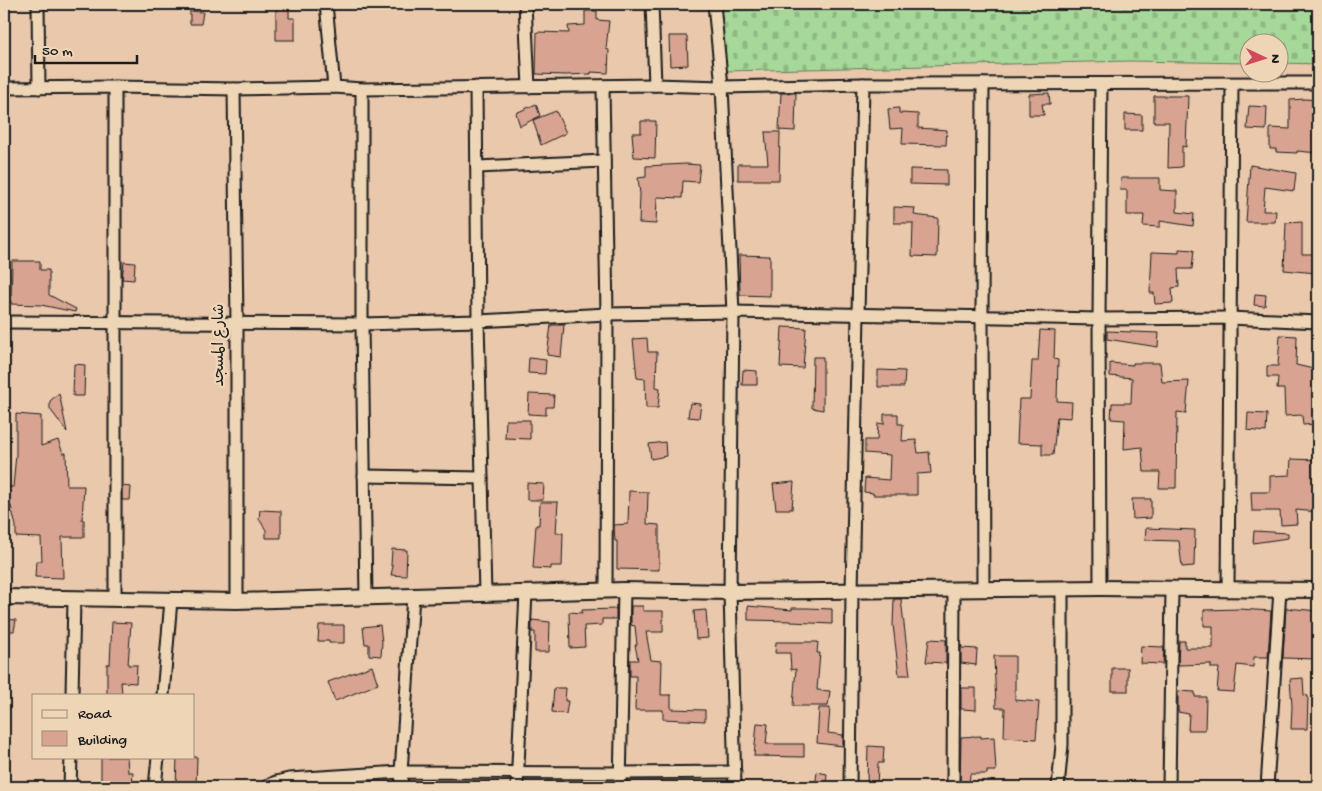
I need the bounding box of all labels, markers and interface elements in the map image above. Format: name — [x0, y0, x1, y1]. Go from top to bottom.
scale bar — [35, 32, 138, 64]
north arrow — [1240, 32, 1290, 82]
text: 50 m — [42, 43, 73, 61]
text: N — [1266, 54, 1283, 64]
street label: شارع المسجد — [211, 304, 230, 386]
legend — [32, 694, 195, 758]
text: Road — [78, 706, 112, 724]
text: Building — [77, 732, 127, 750]

